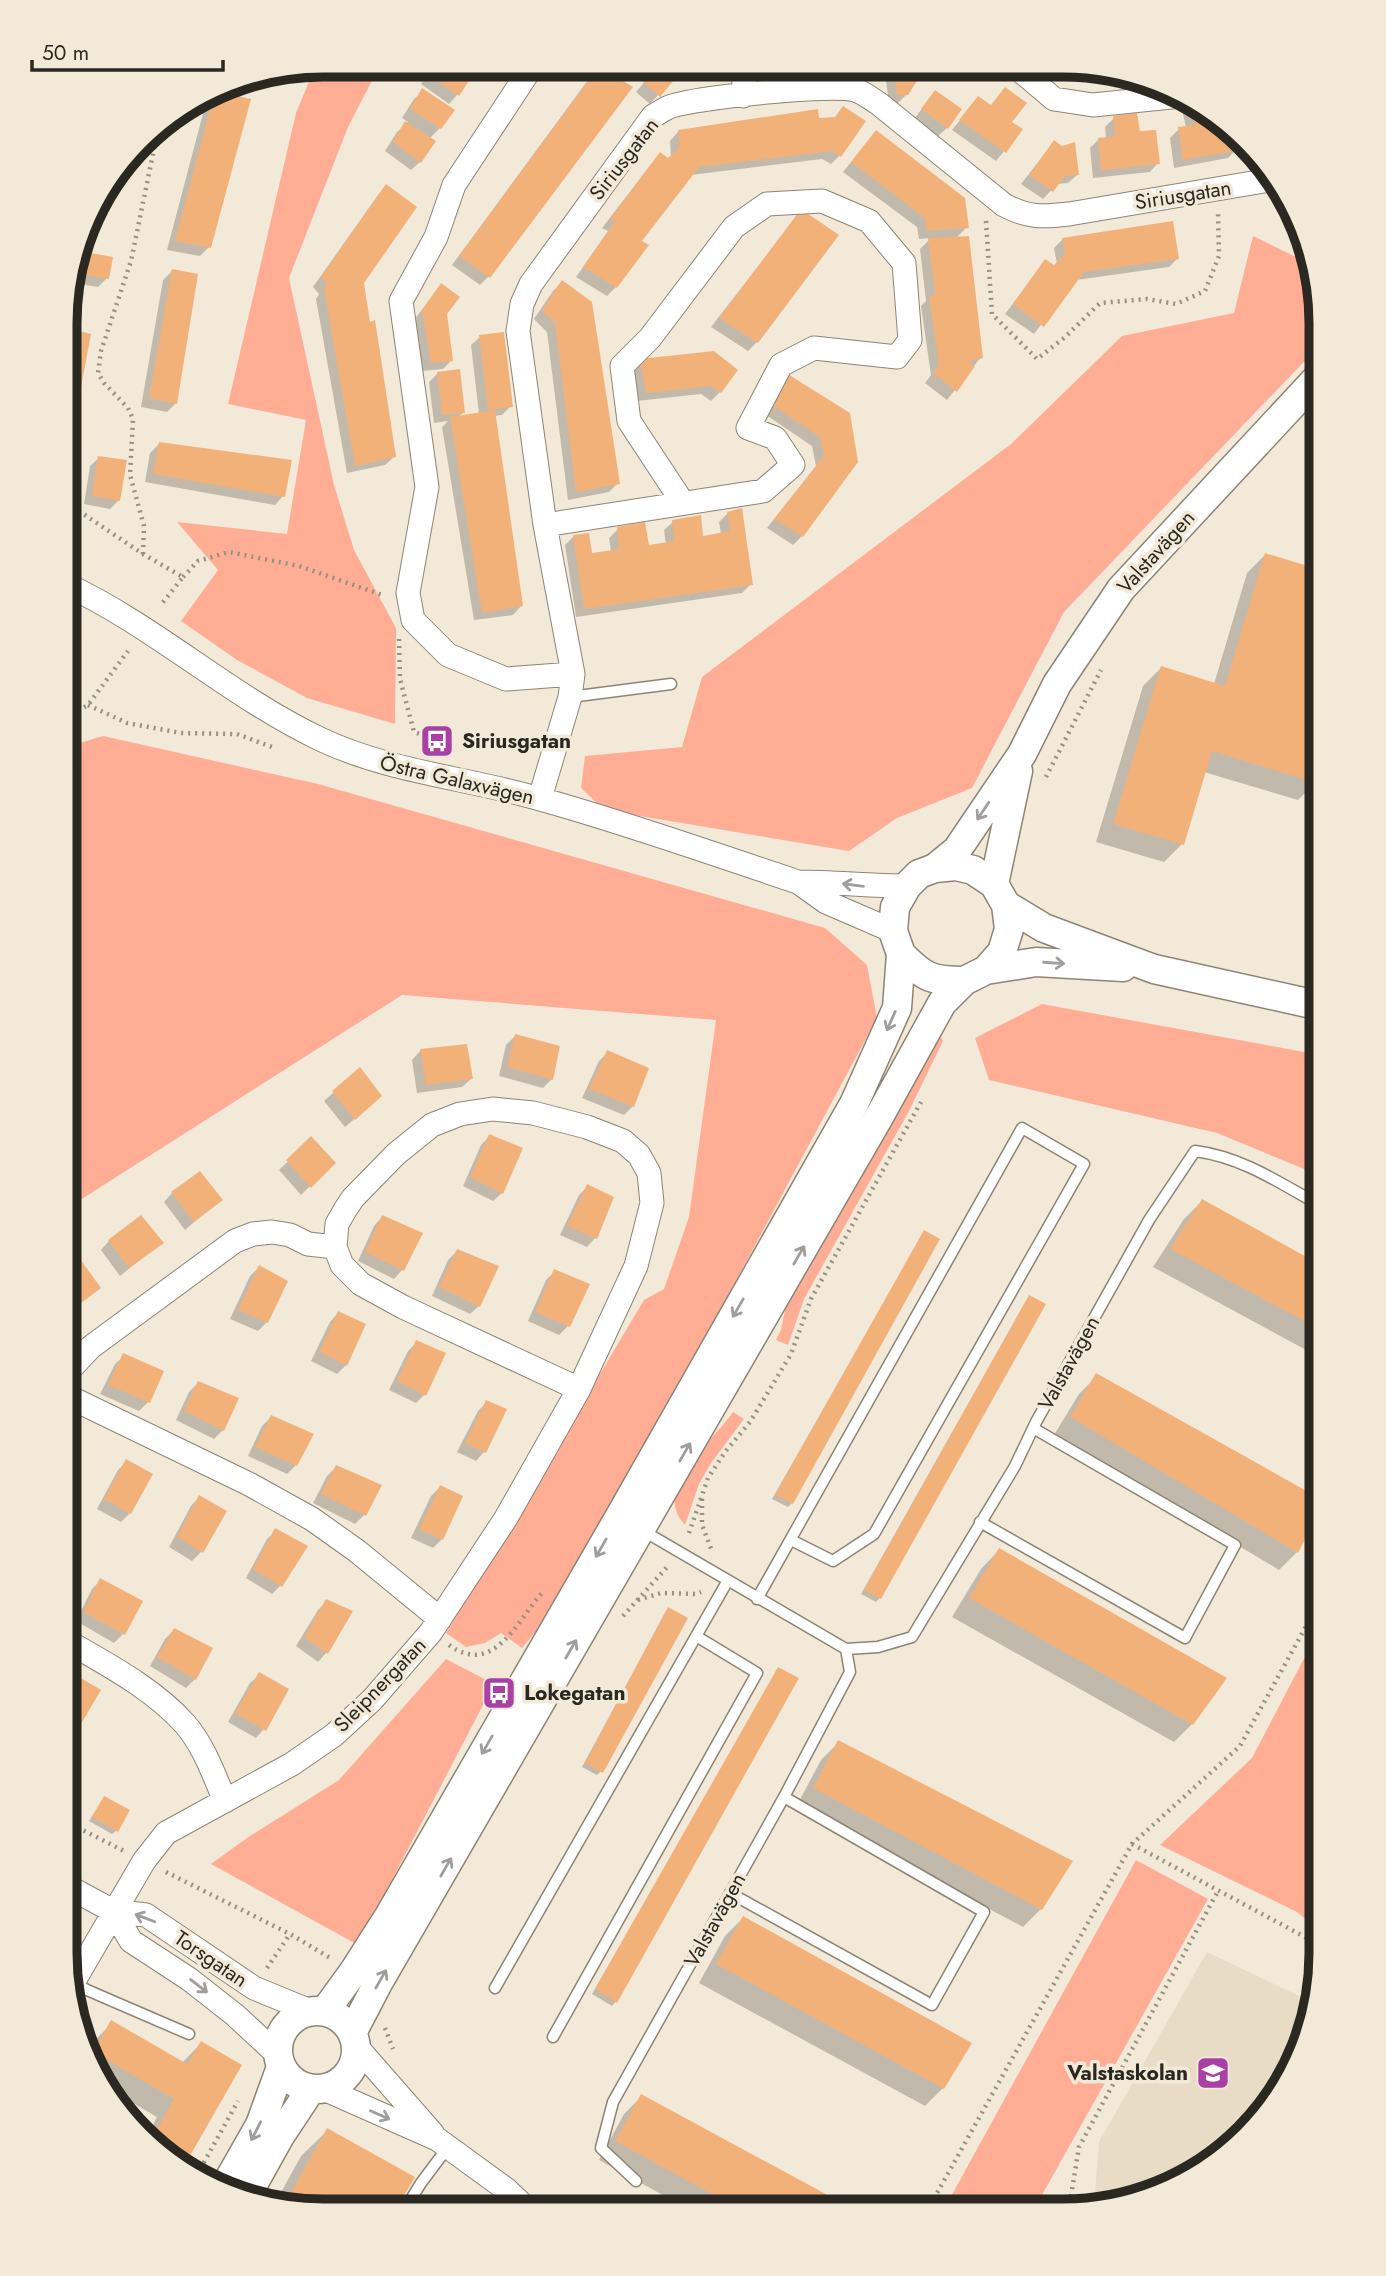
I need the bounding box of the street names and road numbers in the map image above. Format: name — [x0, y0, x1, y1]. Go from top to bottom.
street label: Siriusgatan — [582, 111, 666, 207]
street label: Siriusgatan — [1133, 173, 1233, 217]
street label: Valstavägen — [1110, 504, 1202, 600]
street label: Östra Galaxvägen — [377, 748, 537, 812]
street label: Valstavägen — [1031, 1310, 1107, 1416]
street label: Sleipnergatan — [327, 1631, 433, 1739]
street label: Valstavägen — [677, 1867, 753, 1973]
street label: Torsgatan — [168, 1923, 254, 1995]

